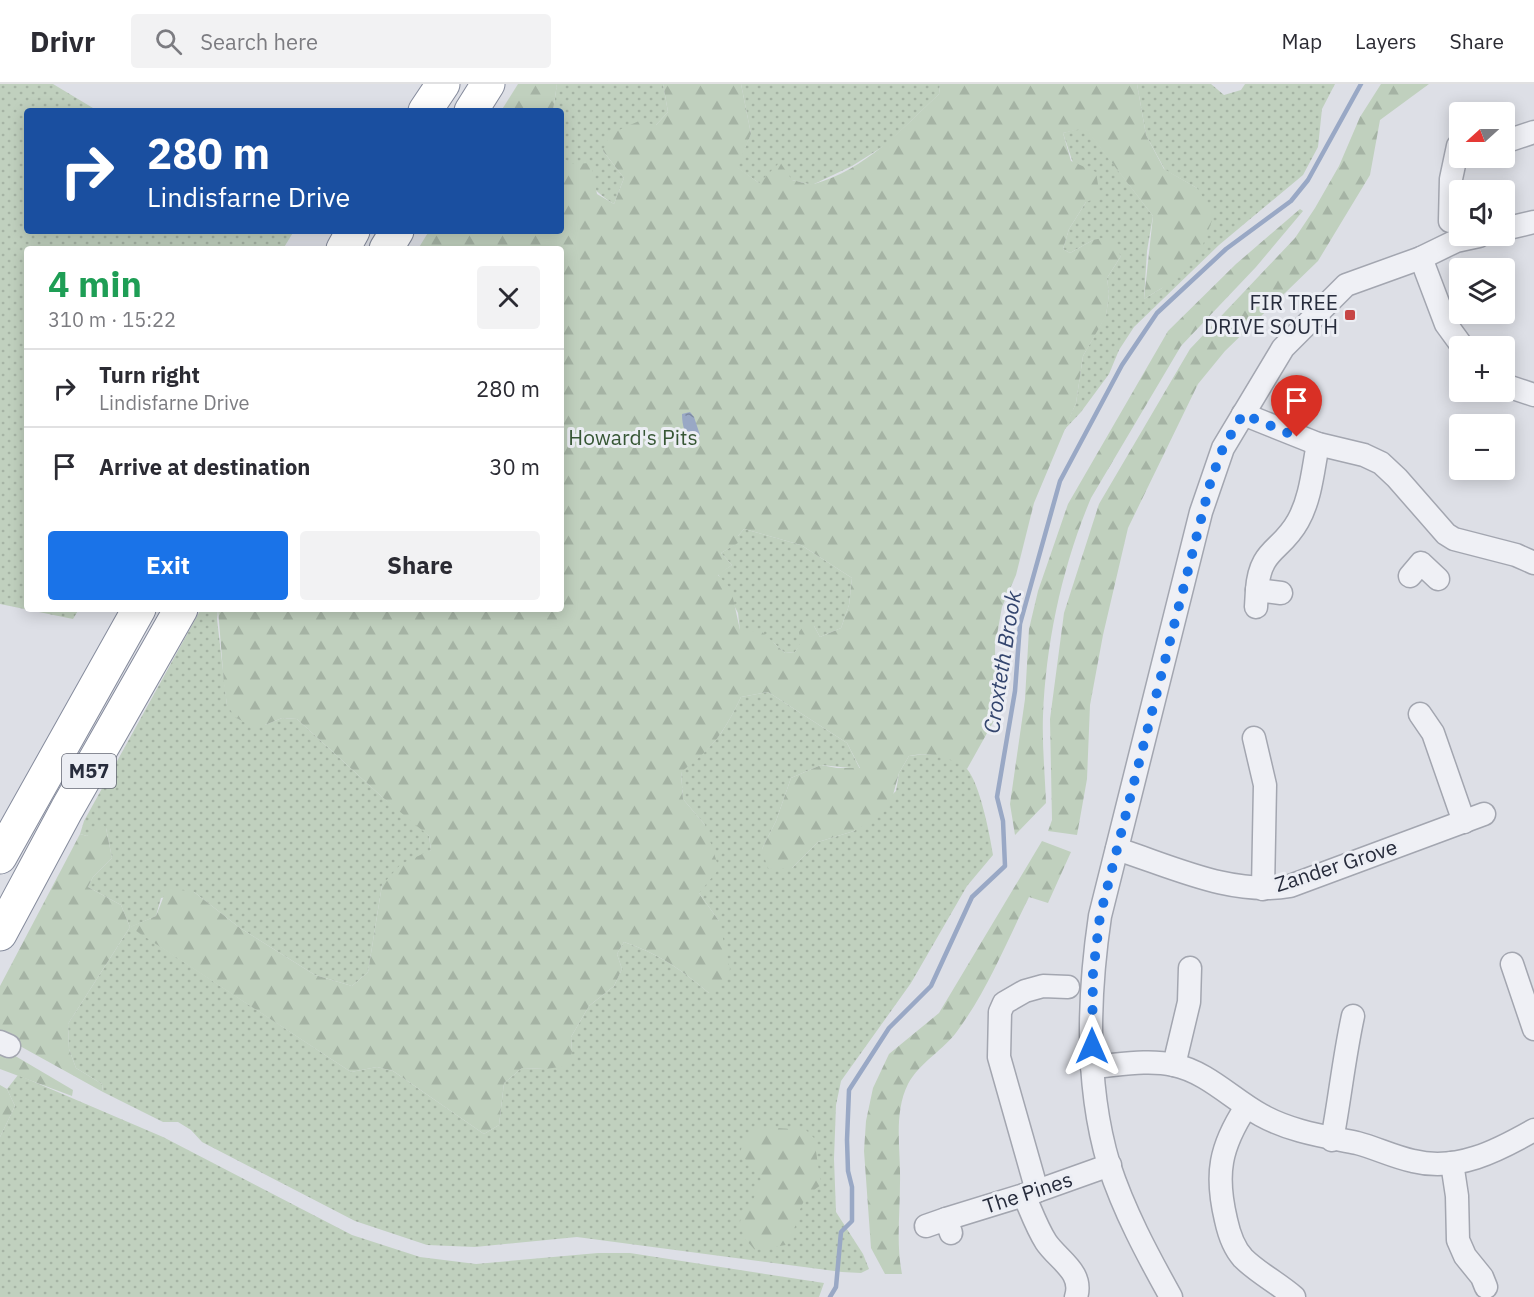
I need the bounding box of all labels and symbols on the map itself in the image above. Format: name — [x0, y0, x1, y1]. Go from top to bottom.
north arrow — [1449, 102, 1515, 168]
place label: FIR TREE DRIVE SOUTH — [1204, 288, 1338, 340]
marker: FIR TREE DRIVE SOUTH — [1343, 308, 1357, 322]
pin — [1271, 375, 1322, 437]
park label: Howard's Pits — [568, 423, 698, 451]
water label: Croxteth Brook — [976, 588, 1027, 735]
road number: M57 — [62, 754, 116, 788]
street label: Zander Grove — [1271, 832, 1400, 898]
position arrow — [1060, 1014, 1124, 1078]
street label: The Pines — [980, 1165, 1076, 1220]

